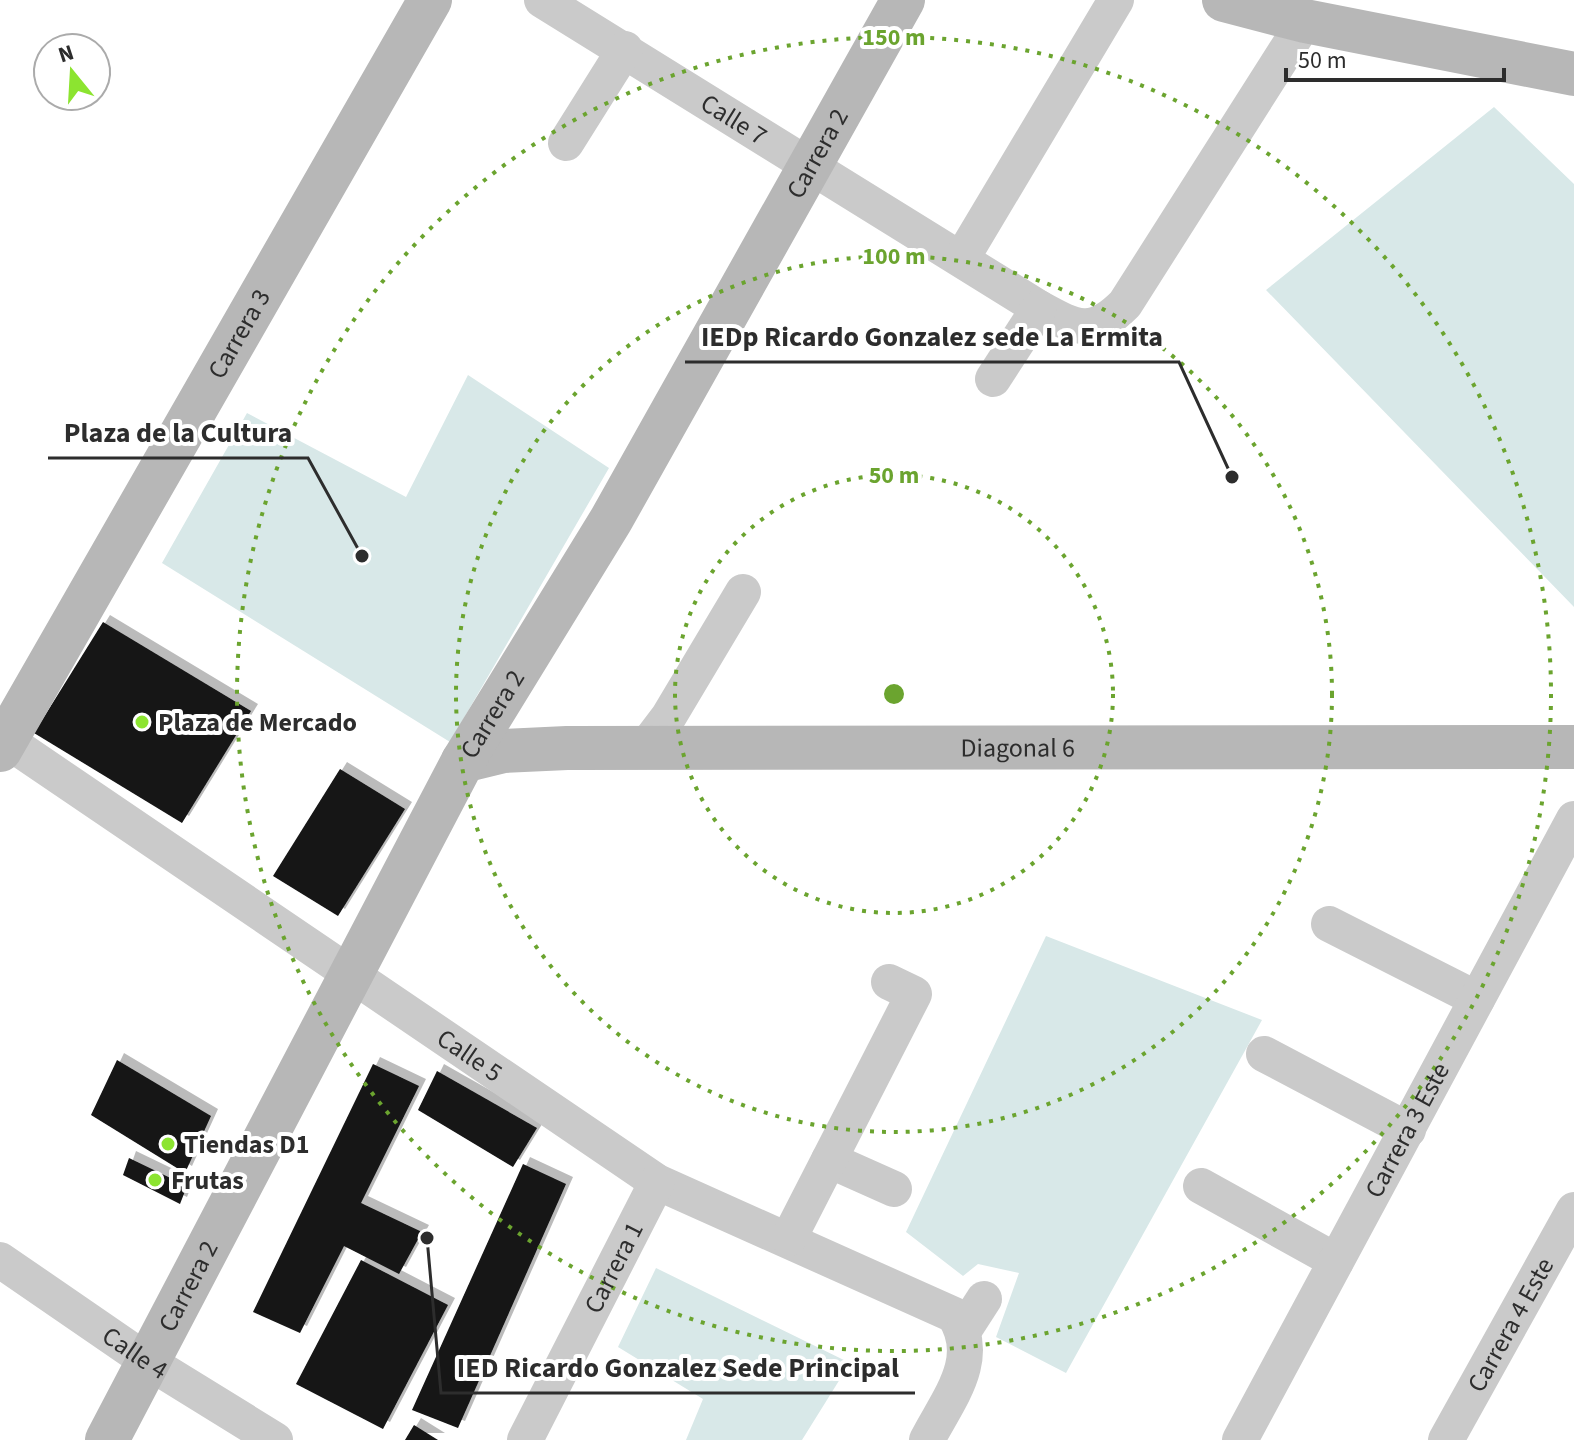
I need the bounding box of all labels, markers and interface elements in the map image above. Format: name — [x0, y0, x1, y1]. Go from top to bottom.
text: 150 m — [862, 20, 926, 55]
north arrow — [32, 32, 112, 112]
scale bar — [1286, 32, 1504, 82]
text: N — [54, 36, 78, 71]
text: 50 m — [1298, 43, 1347, 78]
street label: Calle 7 — [693, 85, 774, 154]
street label: Carrera 2 — [777, 102, 858, 206]
text: 100 m — [862, 239, 926, 274]
street label: Carrera 3 — [199, 282, 280, 386]
callout: IEDp Ricardo Gonzalez sede La Ermita — [685, 310, 1179, 362]
text: IEDp Ricardo Gonzalez sede La Ermita — [701, 317, 1163, 357]
callout: Plaza de la Cultura — [48, 406, 308, 458]
text: Plaza de la Cultura — [64, 413, 292, 453]
text: 50 m — [869, 458, 919, 493]
street label: Carrera 2 — [451, 663, 534, 766]
centre of rings — [880, 680, 908, 708]
place label: Plaza de Mercado — [158, 704, 357, 741]
marker: Plaza de Mercado — [133, 713, 151, 731]
street label: Diagonal 6 — [960, 729, 1075, 767]
street label: Calle 5 — [429, 1020, 510, 1091]
street label: Carrera 3 Este — [1356, 1056, 1459, 1205]
place label: Tiendas D1 — [184, 1126, 310, 1163]
marker: Tiendas D1 — [159, 1135, 177, 1153]
place label: Frutas — [171, 1162, 244, 1199]
marker: Frutas — [146, 1171, 164, 1189]
street label: Carrera 1 — [575, 1215, 653, 1320]
street label: Carrera 2 — [149, 1234, 227, 1338]
street label: Carrera 4 Este — [1458, 1251, 1563, 1399]
street label: Calle 4 — [95, 1318, 175, 1389]
callout: IED Ricardo Gonzalez Sede Principal — [441, 1341, 915, 1393]
text: IED Ricardo Gonzalez Sede Principal — [457, 1348, 899, 1388]

